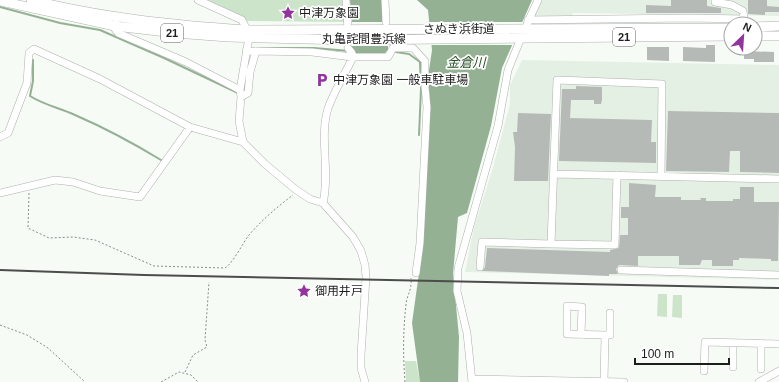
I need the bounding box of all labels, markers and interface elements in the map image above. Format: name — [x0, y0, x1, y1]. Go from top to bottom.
place icon: 中津万象園 — [280, 5, 296, 21]
place label: 中津万象園 — [299, 6, 359, 20]
north arrow — [723, 16, 763, 56]
text: N — [741, 20, 753, 34]
street label: さぬき浜街道 — [423, 22, 495, 36]
road number: 21 — [161, 24, 183, 42]
road number: 21 — [613, 28, 635, 46]
street label: 丸亀詫間豊浜線 — [322, 32, 406, 46]
water label: 金倉川 — [446, 55, 487, 70]
parking icon: 中津万象園 一般車駐車場 — [314, 72, 330, 88]
place label: 中津万象園 一般車駐車場 — [333, 73, 468, 87]
place icon: 御用井戸 — [296, 283, 312, 299]
place label: 御用井戸 — [315, 284, 363, 298]
scale bar — [635, 340, 729, 366]
text: 100 m — [641, 347, 674, 361]

